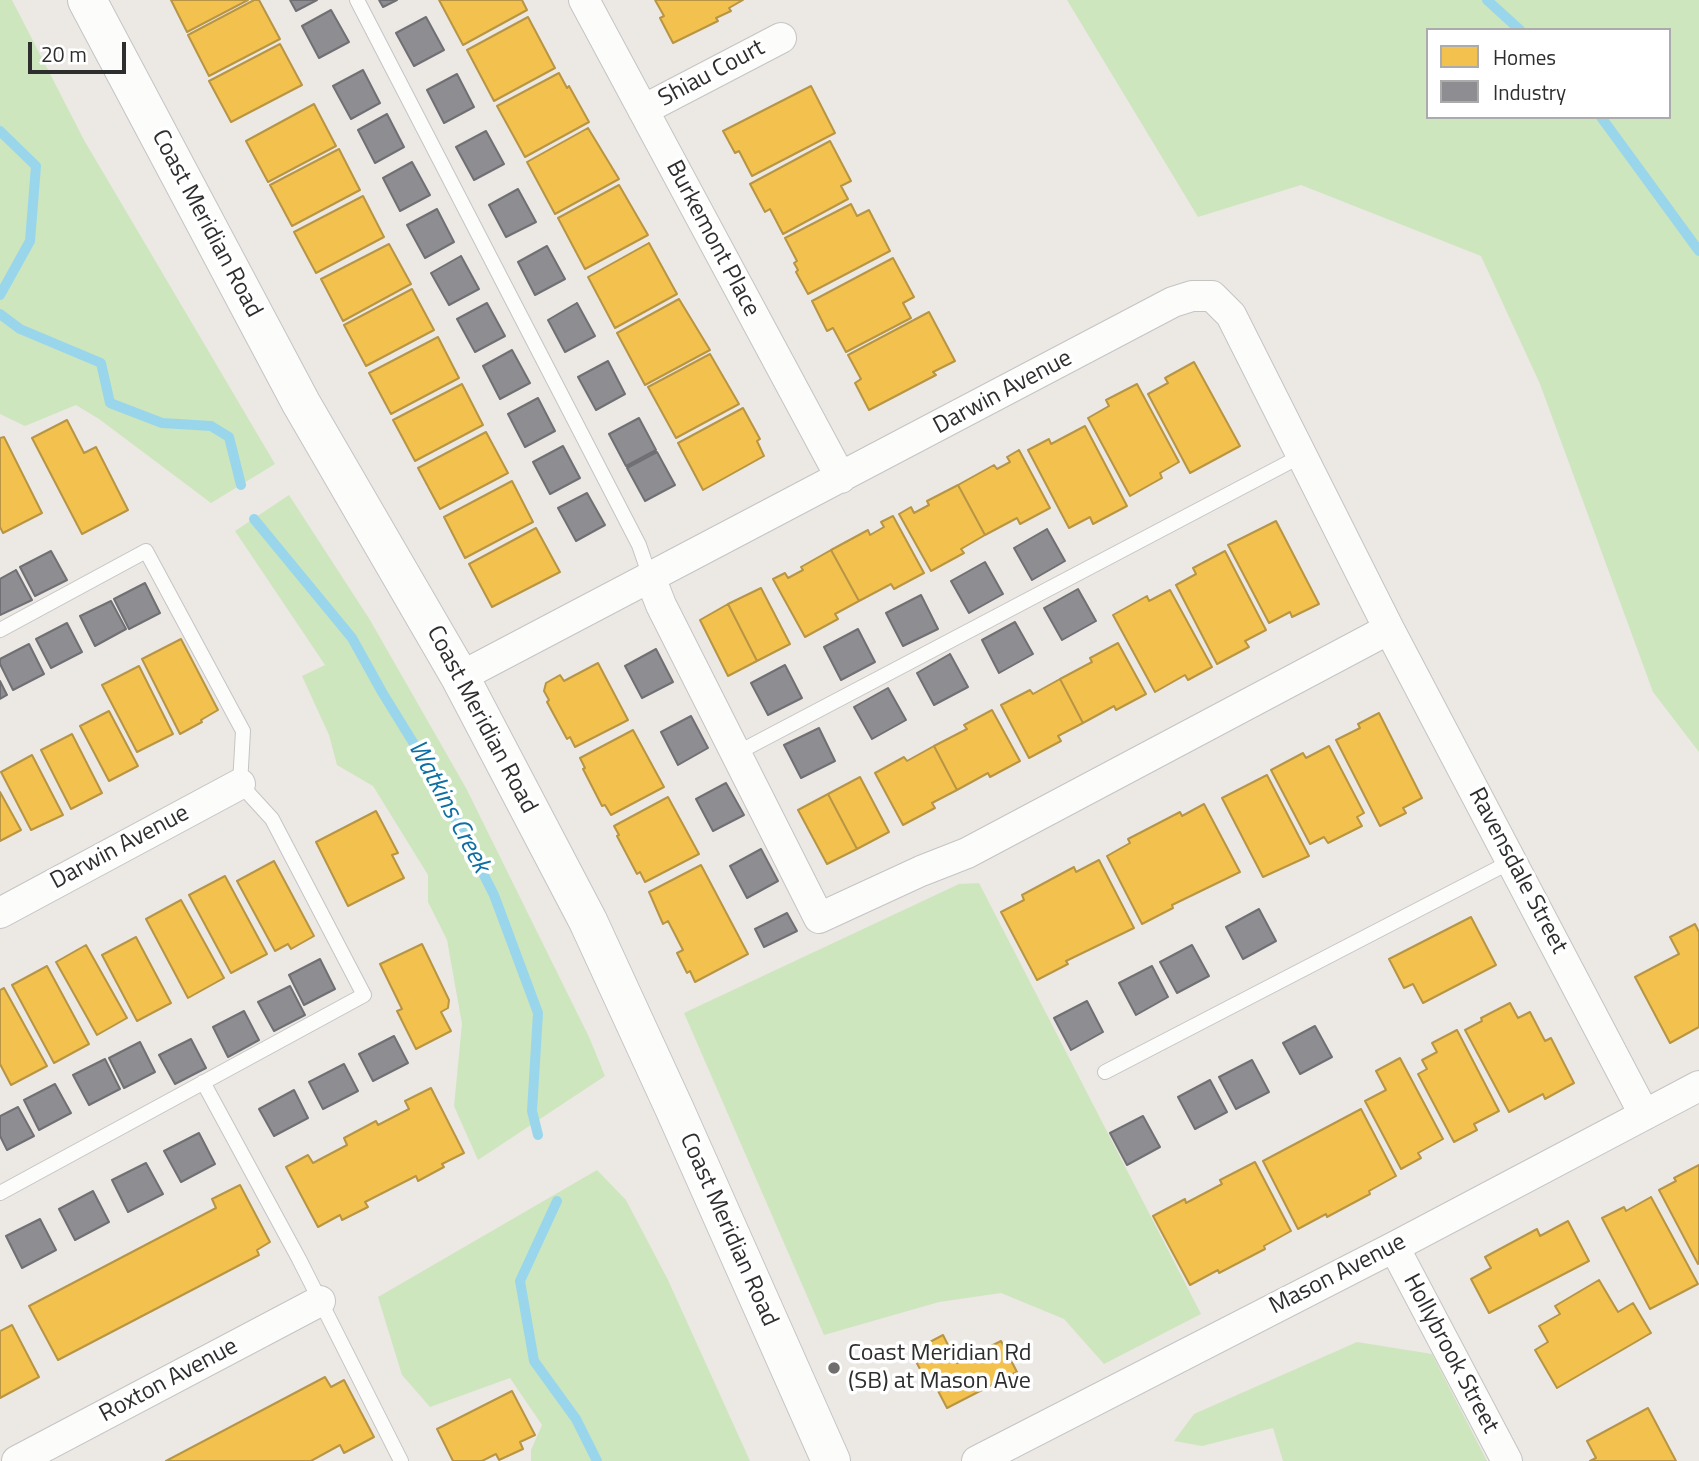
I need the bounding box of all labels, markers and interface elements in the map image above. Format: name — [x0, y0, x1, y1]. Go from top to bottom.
scale bar — [32, 28, 130, 72]
legend — [1426, 28, 1671, 119]
street label: Shiau Court — [654, 34, 770, 114]
text: 20 m — [41, 38, 87, 70]
text: Homes — [1493, 41, 1556, 73]
text: Industry — [1493, 76, 1566, 108]
street label: Coast Meridian Road — [144, 125, 268, 323]
street label: Burkemont Place — [659, 156, 765, 322]
street label: Darwin Avenue — [929, 344, 1077, 442]
street label: Coast Meridian Road — [419, 621, 543, 819]
water label: Watkins Creek — [400, 735, 496, 879]
street label: Ravensdale Street — [1461, 783, 1573, 959]
street label: Darwin Avenue — [46, 799, 194, 897]
street label: Coast Meridian Road — [673, 1129, 783, 1331]
street label: Mason Avenue — [1265, 1228, 1411, 1322]
street label: Hollybrook Street — [1396, 1269, 1504, 1439]
street label: Roxton Avenue — [95, 1333, 243, 1429]
place label: Coast Meridian Rd (SB) at Mason Ave — [848, 1340, 1032, 1396]
marker: Coast Meridian Rd (SB) at Mason Ave — [826, 1360, 842, 1376]

